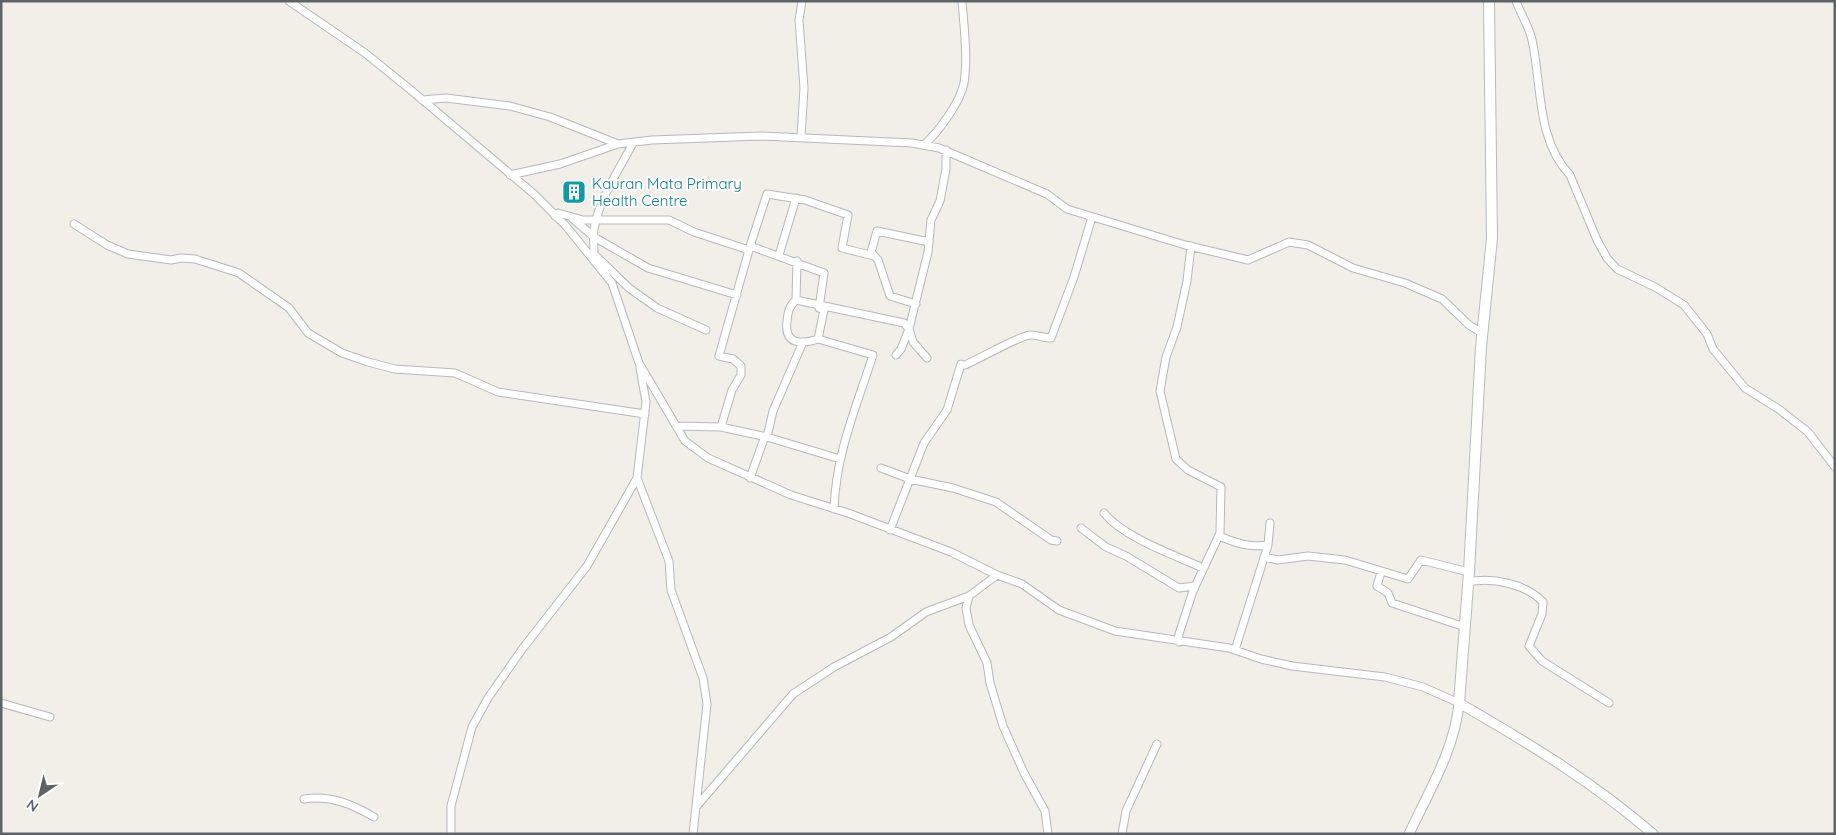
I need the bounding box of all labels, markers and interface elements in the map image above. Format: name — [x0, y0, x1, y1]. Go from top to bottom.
place label: Kauran Mata Primary Health Centre — [592, 174, 742, 210]
building icon: Kauran Mata Primary Health Centre — [561, 179, 587, 205]
north arrow — [15, 770, 65, 820]
text: N — [23, 795, 42, 816]

